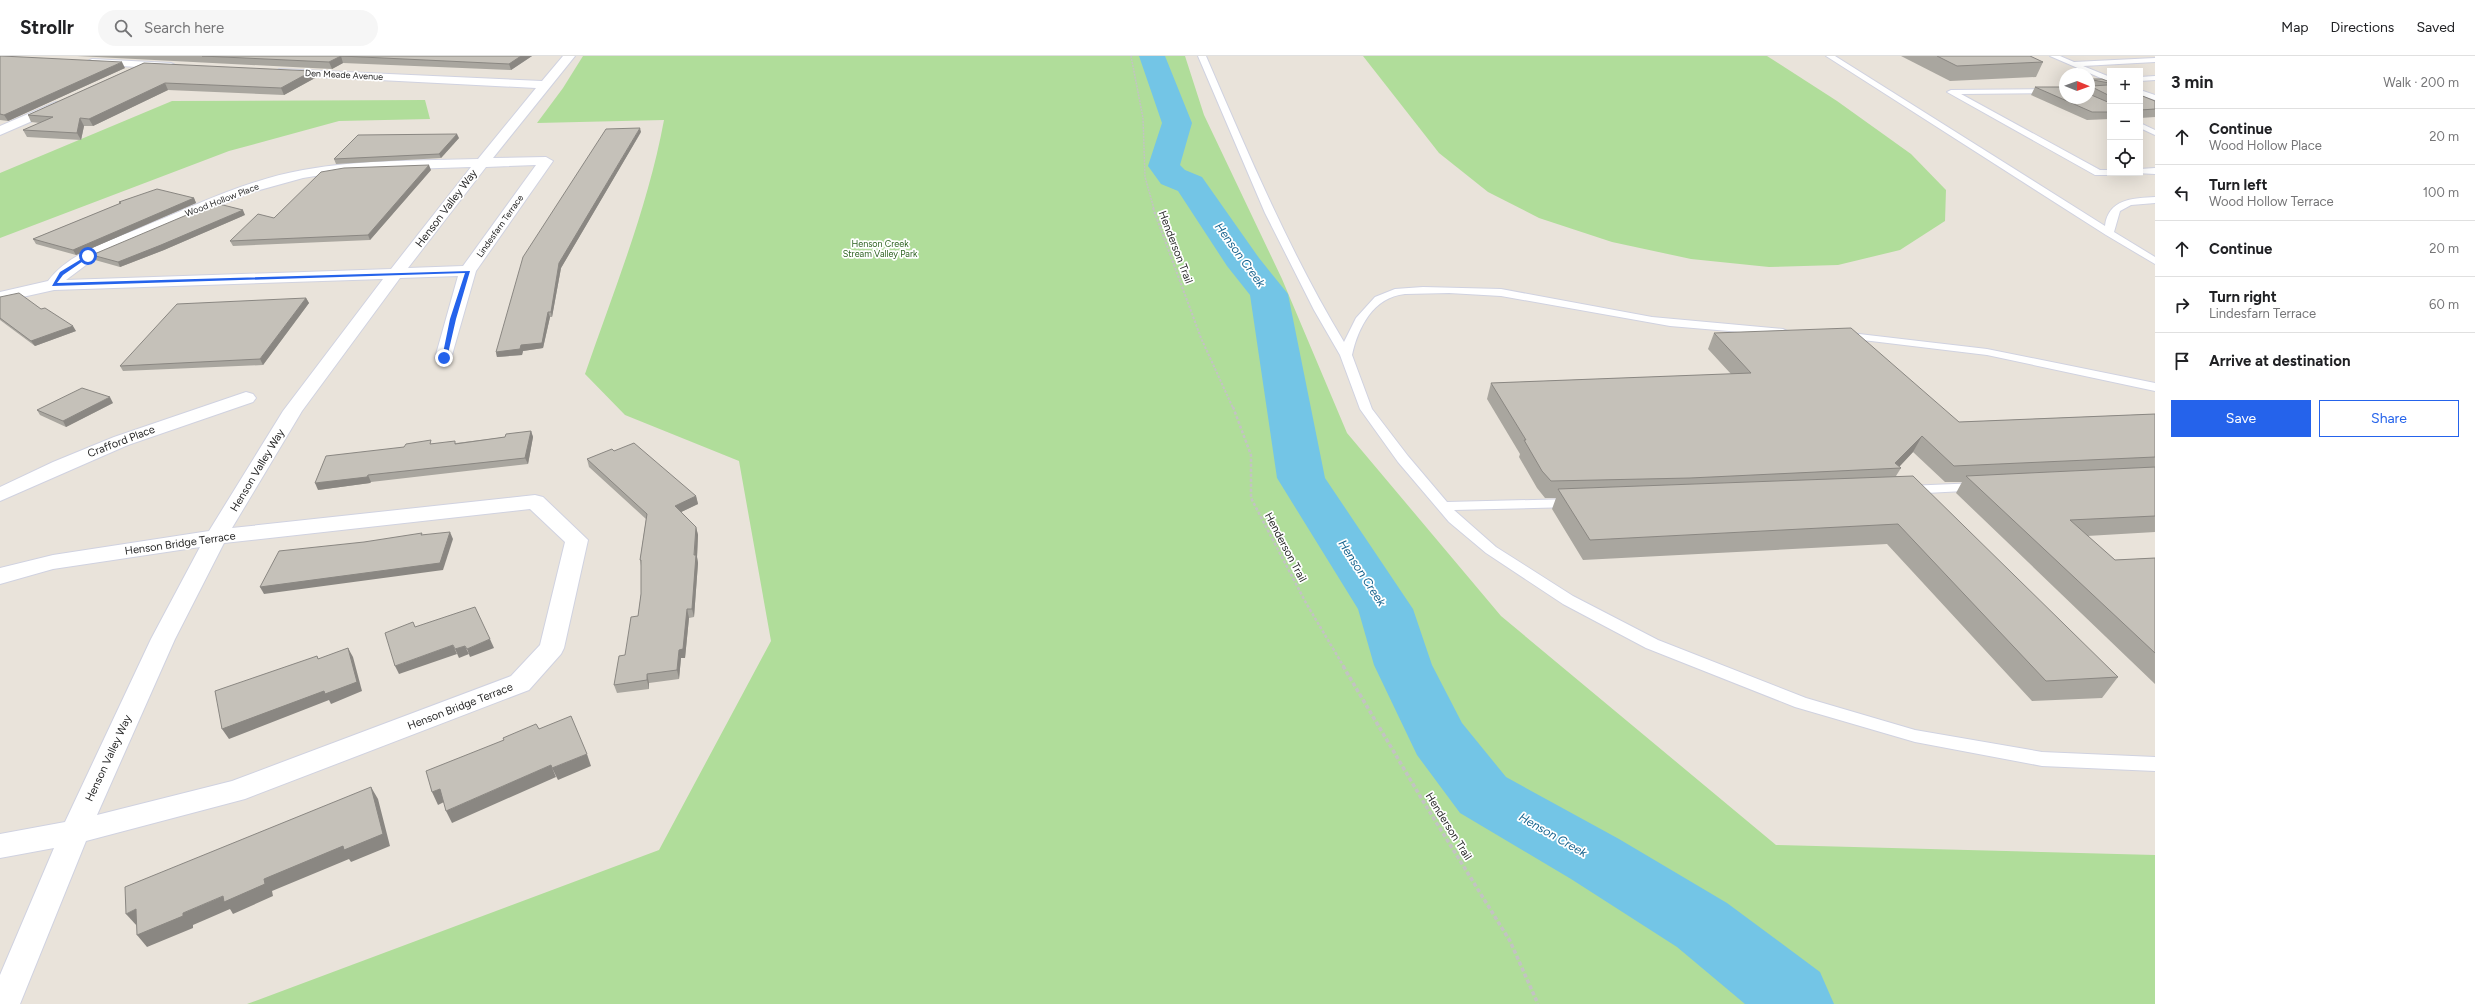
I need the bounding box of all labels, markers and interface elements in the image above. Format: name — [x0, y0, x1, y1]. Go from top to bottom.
search box — [98, 10, 378, 46]
text: Strollr — [20, 16, 74, 39]
icon: search — [112, 17, 134, 39]
text: Search here — [144, 19, 224, 37]
text: Map — [2281, 19, 2309, 36]
text: Directions — [2331, 19, 2394, 36]
text: Saved — [2416, 19, 2455, 36]
street label: Den Meade Avenue — [305, 67, 383, 82]
north arrow — [2059, 68, 2095, 104]
map controls — [2107, 68, 2143, 176]
button: + — [2107, 68, 2143, 104]
text: 3 min — [2171, 72, 2213, 92]
text: Walk · 200 m — [2383, 75, 2459, 90]
button: − — [2107, 104, 2143, 140]
text: Continue — [2209, 120, 2272, 138]
icon: ahead — [2171, 126, 2193, 148]
text: 20 m — [2429, 129, 2459, 144]
text: Wood Hollow Place — [2209, 138, 2322, 153]
button: locate — [2107, 140, 2143, 176]
street label: Henson Valley Way — [413, 167, 480, 250]
text: Turn left — [2209, 176, 2267, 194]
street label: Wood Hollow Place — [183, 180, 260, 219]
icon: left — [2171, 182, 2193, 204]
text: 100 m — [2423, 185, 2459, 200]
street label: Lindesfarn Terrace — [474, 192, 525, 259]
text: Wood Hollow Terrace — [2209, 194, 2334, 209]
street label: Henderson Trail — [1156, 209, 1195, 285]
water label: Henson Creek — [1212, 220, 1269, 291]
park label: Henson Creek Stream Valley Park — [843, 238, 918, 259]
icon: ahead — [2171, 238, 2193, 260]
text: Continue — [2209, 240, 2272, 258]
text: 20 m — [2429, 241, 2459, 256]
route start — [79, 247, 97, 265]
text: Turn right — [2209, 288, 2277, 306]
icon: right — [2171, 294, 2193, 316]
text: 60 m — [2429, 297, 2459, 312]
text: Lindesfarn Terrace — [2209, 306, 2316, 321]
route end — [435, 349, 453, 367]
icon: arrive — [2171, 350, 2193, 372]
text: Arrive at destination — [2209, 352, 2350, 370]
button: Save — [2171, 400, 2311, 437]
button: Share — [2319, 400, 2459, 437]
street label: Crafford Place — [86, 423, 157, 460]
street label: Henson Valley Way — [228, 426, 287, 514]
street label: Henderson Trail — [1262, 510, 1309, 584]
street label: Henson Bridge Terrace — [124, 529, 236, 558]
water label: Henson Creek — [1335, 537, 1389, 610]
street label: Henson Bridge Terrace — [406, 680, 515, 733]
street label: Henson Valley Way — [83, 713, 134, 804]
street label: Henderson Trail — [1423, 790, 1474, 862]
water label: Henson Creek — [1516, 810, 1591, 861]

